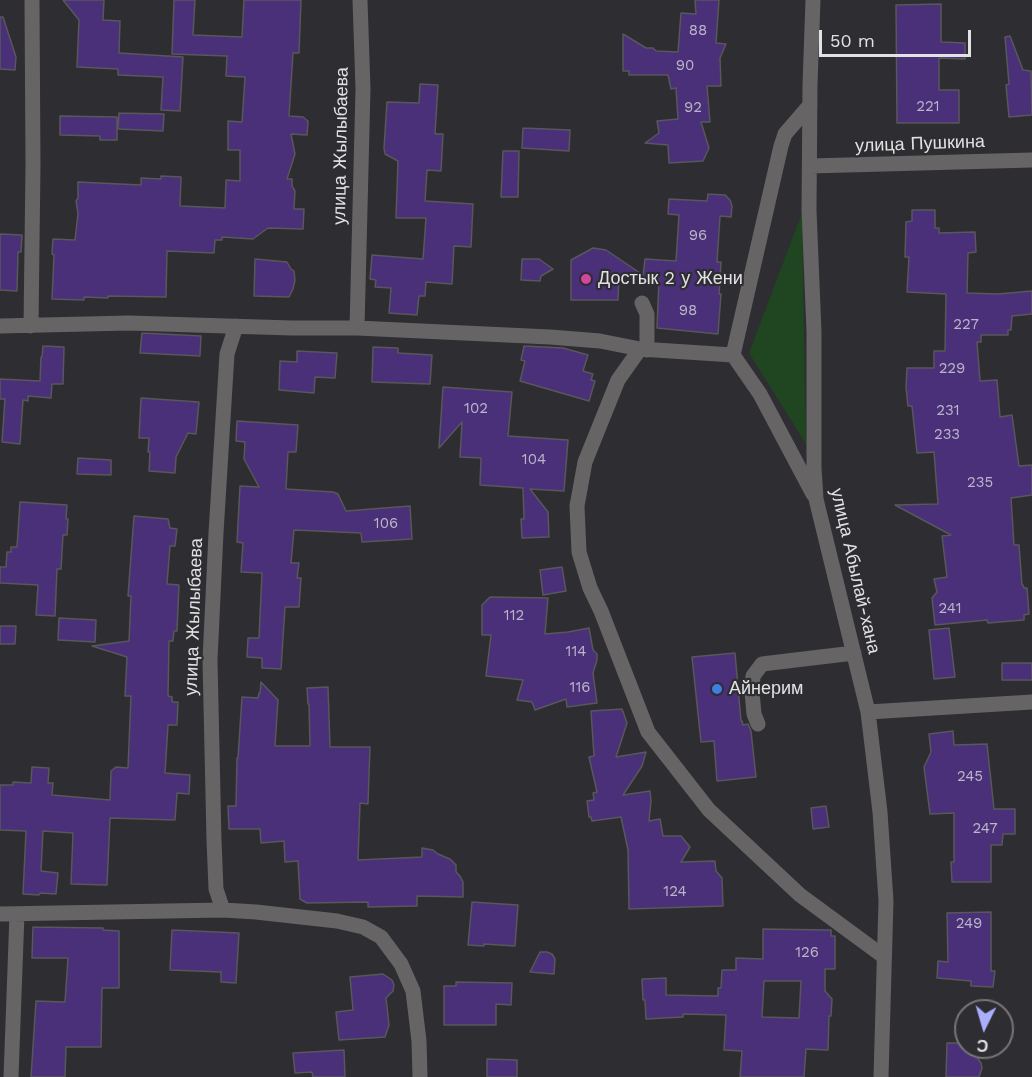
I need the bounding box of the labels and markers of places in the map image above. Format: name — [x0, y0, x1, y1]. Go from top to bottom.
place label: Достык 2 у Жени — [598, 268, 743, 290]
marker: Достык 2 у Жени — [579, 272, 593, 286]
place label: Айнерим — [729, 678, 803, 700]
marker: Айнерим — [710, 682, 724, 696]

